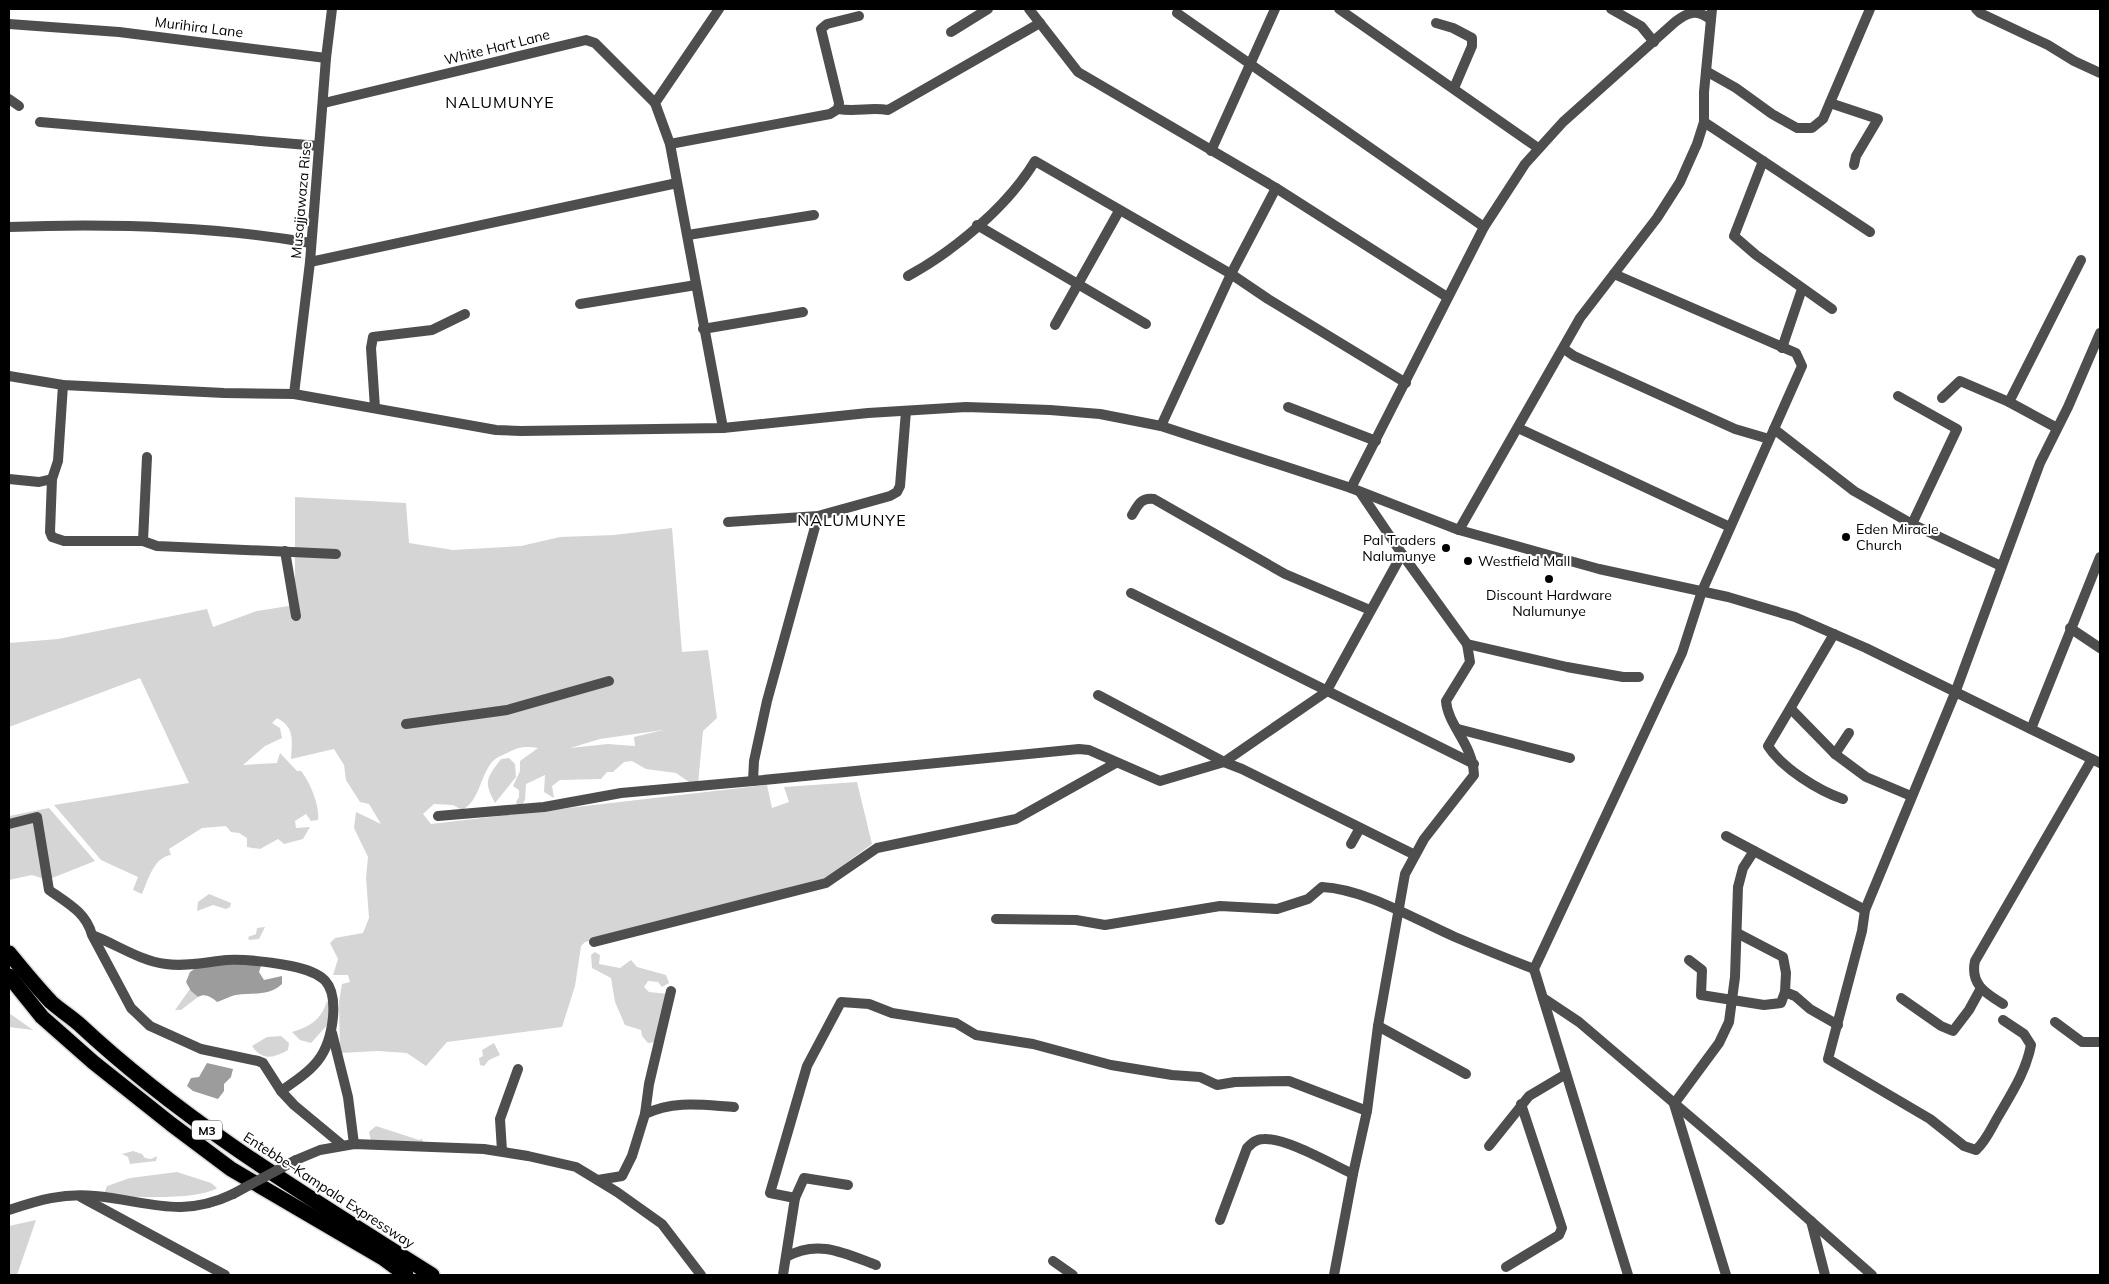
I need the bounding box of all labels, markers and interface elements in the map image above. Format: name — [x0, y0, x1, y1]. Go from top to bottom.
street label: Murihira Lane — [154, 13, 244, 41]
street label: White Hart Lane — [442, 25, 552, 69]
district label: NALUMUNYE — [445, 92, 555, 112]
street label: Musajjawaza Rise — [287, 141, 315, 259]
district label: NALUMUNYE — [797, 510, 907, 530]
place label: Eden Miracle Church — [1856, 520, 1939, 554]
place label: Pal Traders Nalumunye — [1362, 531, 1436, 565]
marker: Eden Miracle Church — [1840, 531, 1852, 543]
marker: Pal Traders Nalumunye — [1440, 542, 1452, 554]
place label: Westfield Mall — [1478, 552, 1570, 570]
marker: Westfield Mall — [1462, 555, 1474, 567]
marker: Discount Hardware Nalumunye — [1543, 573, 1555, 585]
place label: Discount Hardware Nalumunye — [1486, 586, 1612, 620]
road number: M3 — [192, 1120, 222, 1140]
street label: Entebbe–Kampala Expressway — [240, 1128, 418, 1252]

